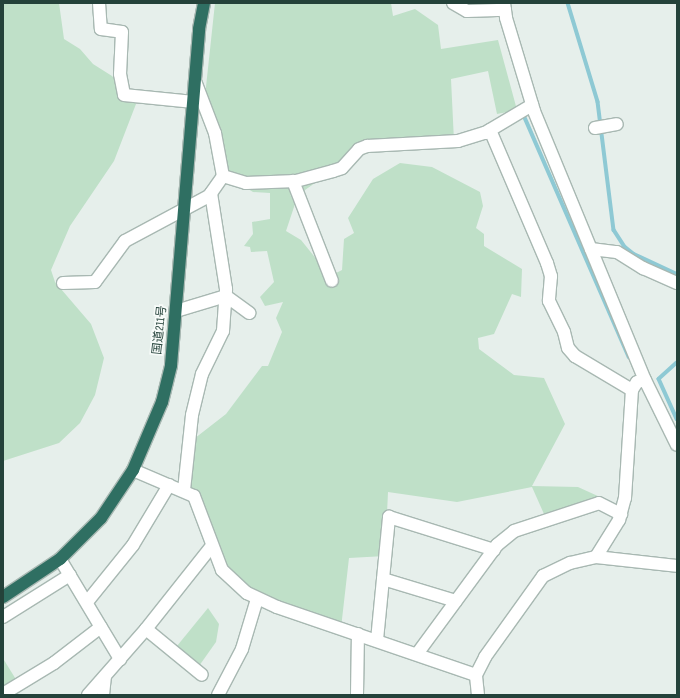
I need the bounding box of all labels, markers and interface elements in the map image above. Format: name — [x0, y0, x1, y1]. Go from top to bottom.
street label: 国道211号 — [150, 305, 170, 355]

